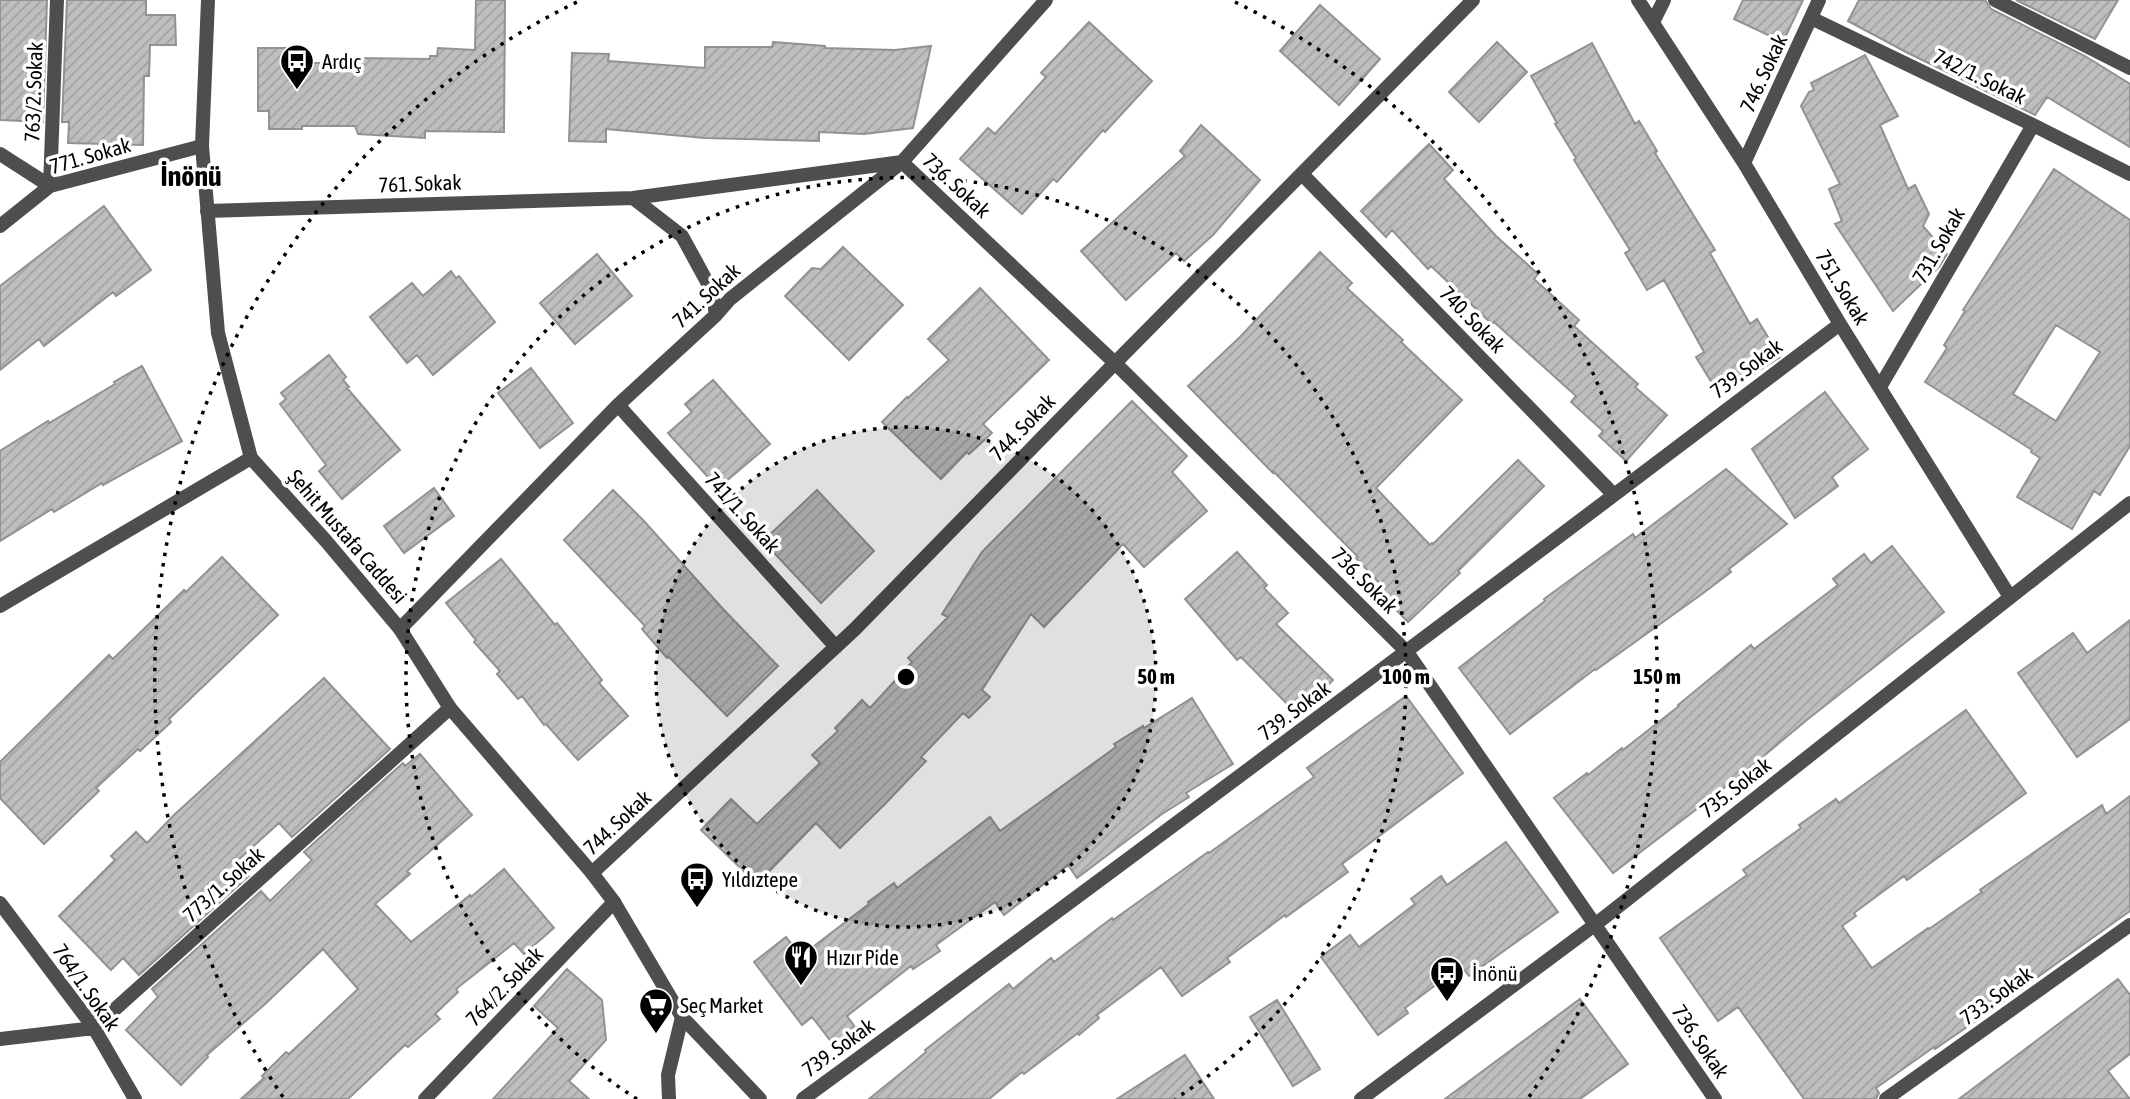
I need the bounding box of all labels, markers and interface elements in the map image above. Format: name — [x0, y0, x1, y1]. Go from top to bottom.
street label: 746. Sokak — [1735, 30, 1791, 116]
street label: 763/2. Sokak — [19, 42, 47, 142]
bus stop icon: Ardıç — [278, 42, 316, 91]
street label: 742/1. Sokak — [1930, 43, 2030, 109]
place label: Ardıç — [322, 49, 361, 73]
street label: 771. Sokak — [47, 132, 133, 178]
street label: 736. Sokak — [918, 148, 996, 222]
district label: İnönü — [161, 160, 221, 192]
street label: 761. Sokak — [378, 170, 462, 196]
street label: 731. Sokak — [1907, 203, 1969, 287]
street label: 751. Sokak — [1811, 245, 1875, 329]
street label: 741. Sokak — [667, 258, 745, 332]
street label: 740. Sokak — [1435, 281, 1511, 357]
street label: 739. Sokak — [1706, 333, 1786, 403]
street label: 744. Sokak — [984, 389, 1060, 465]
street label: Şehit Mustafa Caddesi — [283, 464, 413, 608]
street label: 741/1. Sokak — [701, 467, 785, 557]
street label: 736. Sokak — [1327, 542, 1403, 618]
text: 50 m — [1137, 664, 1175, 688]
text: 100 m — [1382, 664, 1430, 688]
text: 150 m — [1633, 664, 1681, 688]
centre of rings — [894, 665, 918, 689]
street label: 739. Sokak — [1254, 675, 1334, 745]
street label: 735. Sokak — [1695, 752, 1775, 822]
street label: 744. Sokak — [578, 785, 656, 859]
street label: 773/1. Sokak — [178, 842, 268, 926]
bus stop icon: Yıldıztepe — [678, 860, 716, 909]
place label: Yıldıztepe — [722, 867, 798, 891]
restaurant icon: Hızır Pide — [782, 938, 820, 987]
street label: 764/1. Sokak — [48, 939, 126, 1035]
street label: 764/2. Sokak — [461, 942, 547, 1030]
place label: Hızır Pide — [826, 945, 899, 969]
bus stop icon: İnönü — [1428, 954, 1466, 1003]
place label: İnönü — [1472, 961, 1518, 985]
street label: 733. Sokak — [1955, 961, 2037, 1029]
supermarket icon: Seç Market — [637, 986, 675, 1035]
place label: Seç Market — [680, 993, 763, 1017]
street label: 736. Sokak — [1668, 1000, 1734, 1082]
street label: 739. Sokak — [797, 1013, 879, 1081]

